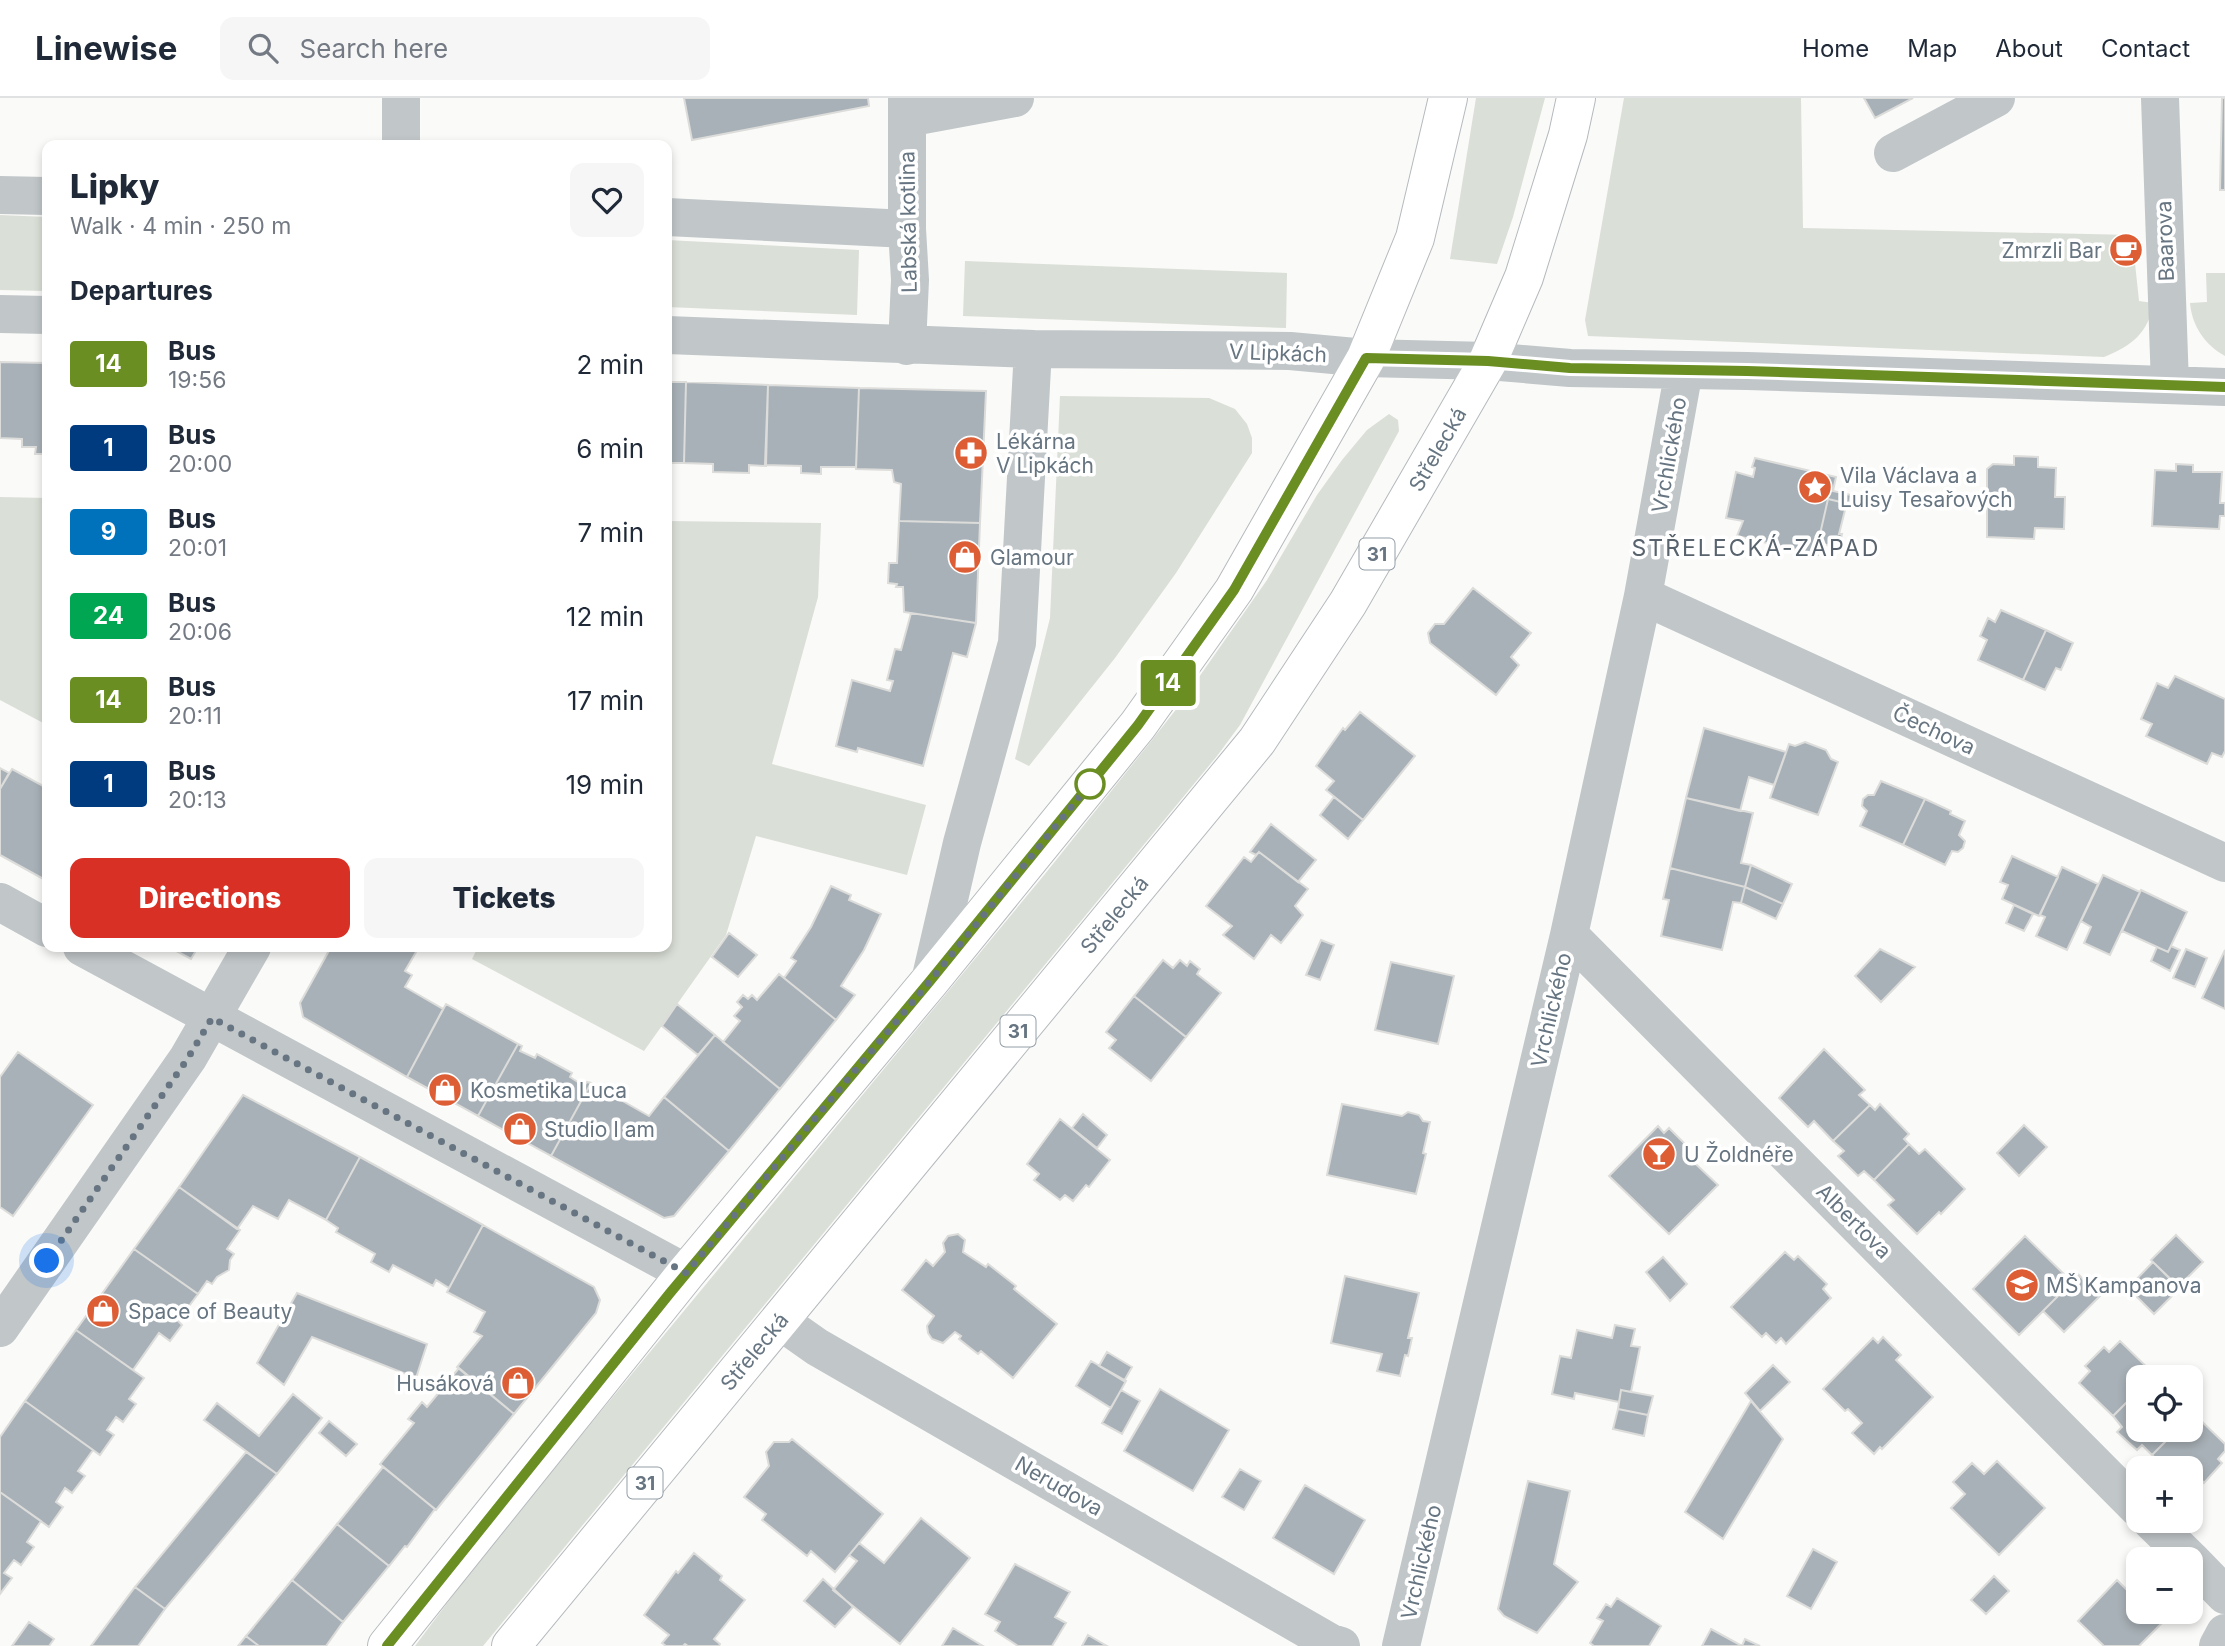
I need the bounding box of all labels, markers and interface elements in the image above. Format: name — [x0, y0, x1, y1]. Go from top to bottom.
search box — [220, 17, 710, 80]
text: Linewise — [35, 28, 178, 68]
icon: search — [244, 29, 282, 67]
text: Search here — [300, 33, 448, 64]
text: Home — [1802, 34, 1869, 63]
text: Map — [1907, 34, 1957, 63]
text: About — [1995, 34, 2063, 63]
text: Contact — [2101, 34, 2190, 63]
street label: Labská kotlina — [894, 151, 922, 293]
button: heart — [570, 163, 644, 237]
text: Lipky — [70, 166, 159, 206]
street label: Baarova — [2151, 200, 2179, 282]
text: Walk · 4 min · 250 m — [70, 212, 292, 240]
cafe icon: Zmrzli Bar — [2107, 231, 2145, 269]
place label: Zmrzli Bar — [2001, 238, 2102, 263]
text: Departures — [70, 275, 213, 306]
text: Bus — [168, 335, 216, 366]
street label: V Lipkách — [1229, 339, 1327, 367]
text: 14 — [95, 349, 122, 378]
text: 2 min — [576, 349, 644, 380]
text: 19:56 — [168, 366, 227, 394]
street label: Vrchlického — [1647, 395, 1691, 515]
street label: Střelecká — [1403, 403, 1471, 495]
text: Bus — [168, 419, 216, 450]
place label: Lékárna V Lipkách — [996, 429, 1094, 478]
text: 1 — [103, 433, 114, 462]
text: 6 min — [576, 433, 644, 464]
pharmacy icon: Lékárna V Lipkách — [952, 434, 990, 472]
text: 20:00 — [168, 450, 232, 478]
place label: Vila Václava a Luisy Tesařových — [1840, 463, 2013, 512]
place icon: Vila Václava a Luisy Tesařových — [1796, 468, 1834, 506]
text: Bus — [168, 503, 216, 534]
text: 9 — [101, 517, 116, 546]
text: 7 min — [578, 517, 644, 548]
text: 20:01 — [168, 534, 227, 562]
district label: STŘELECKÁ-ZÁPAD — [1632, 534, 1880, 562]
shop icon: Glamour — [946, 538, 984, 576]
road number: 31 — [1360, 538, 1394, 569]
place label: Glamour — [990, 545, 1074, 570]
text: Bus — [168, 587, 216, 618]
text: 24 — [93, 601, 124, 630]
text: 12 min — [566, 601, 644, 632]
text: 20:06 — [168, 618, 232, 646]
line badge: 14 — [1136, 660, 1200, 706]
text: 14 — [1155, 668, 1181, 697]
text: Bus — [168, 671, 216, 702]
text: 14 — [95, 685, 122, 714]
text: 17 min — [567, 685, 644, 716]
street label: Čechova — [1889, 700, 1979, 760]
text: 20:11 — [168, 702, 222, 730]
text: Bus — [168, 755, 216, 786]
text: 1 — [103, 769, 114, 798]
text: 19 min — [566, 769, 644, 800]
unlabelled marker — [1075, 769, 1105, 799]
text: 20:13 — [168, 786, 227, 814]
button: Directions — [70, 858, 350, 938]
button: Tickets — [364, 858, 644, 938]
street label: Střelecká — [1075, 871, 1153, 958]
street label: Vrchlického — [1526, 950, 1576, 1070]
road number: 31 — [1000, 1015, 1036, 1046]
shop icon: Kosmetika Luca — [426, 1071, 464, 1109]
place label: Kosmetika Luca — [470, 1078, 627, 1103]
shop icon: Studio I am — [501, 1110, 539, 1148]
place label: Studio I am — [544, 1117, 655, 1142]
bar icon: U Žoldnéře — [1640, 1135, 1678, 1173]
place label: U Žoldnéře — [1684, 1141, 1794, 1167]
street label: Albertova — [1811, 1178, 1897, 1264]
your location — [29, 1243, 64, 1278]
school or university icon: MŠ Kampanova — [2003, 1266, 2041, 1304]
place label: MŠ Kampanova — [2046, 1273, 2202, 1298]
shop icon: Space of Beauty — [84, 1292, 122, 1330]
place label: Space of Beauty — [128, 1299, 292, 1324]
street label: Střelecká — [715, 1307, 793, 1395]
shop icon: Husáková — [499, 1364, 537, 1402]
map controls — [2126, 1365, 2203, 1624]
button: locate — [2126, 1365, 2203, 1442]
place label: Husáková — [396, 1371, 494, 1396]
street label: Nerudova — [1011, 1451, 1107, 1521]
button: + — [2126, 1456, 2203, 1533]
road number: 31 — [628, 1468, 662, 1498]
street label: Vrchlického — [1396, 1502, 1446, 1622]
button: − — [2126, 1547, 2203, 1624]

